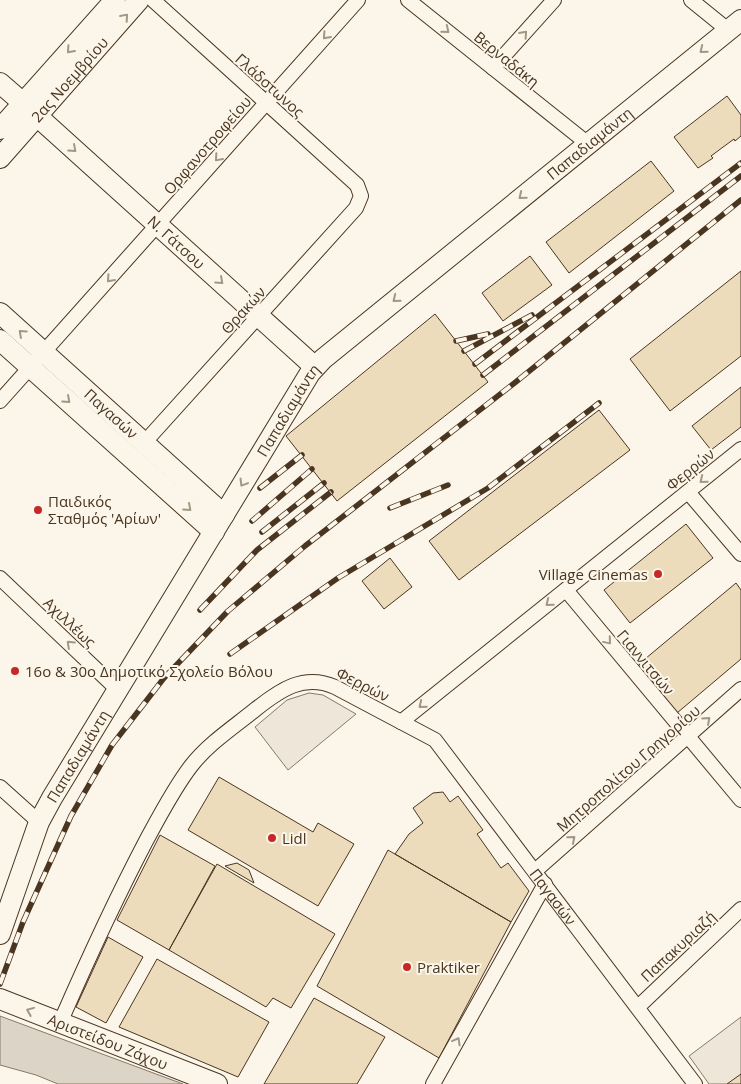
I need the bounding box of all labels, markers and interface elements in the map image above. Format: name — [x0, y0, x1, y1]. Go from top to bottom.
one-way arrow — [119, 13, 128, 22]
one-way arrow — [440, 25, 449, 33]
street label: Βερναδάκη — [470, 27, 544, 91]
one-way arrow — [323, 31, 332, 40]
one-way arrow — [518, 31, 527, 40]
street label: 2ας Νοεμβρίου — [26, 32, 112, 126]
one-way arrow — [67, 44, 76, 53]
one-way arrow — [699, 44, 709, 53]
street label: Γλάδστωνος — [231, 49, 309, 121]
street label: Ορφανοτροφείου — [159, 92, 255, 198]
street label: Παπαδιαμάντη — [542, 102, 636, 184]
one-way arrow — [67, 143, 76, 152]
one-way arrow — [215, 152, 224, 161]
one-way arrow — [519, 191, 528, 199]
street label: Ν. Γάτσου — [144, 211, 209, 273]
one-way arrow — [107, 274, 116, 283]
one-way arrow — [214, 276, 223, 285]
street label: Θρακών — [216, 282, 270, 338]
one-way arrow — [393, 293, 402, 302]
one-way arrow — [18, 329, 27, 338]
street label: Παπαδιαμάντη — [252, 359, 324, 460]
street label: Παγασών — [80, 384, 143, 443]
one-way arrow — [61, 394, 70, 403]
street label: Φερρών — [662, 443, 718, 495]
one-way arrow — [700, 474, 709, 482]
one-way arrow — [239, 478, 249, 487]
place label: Παιδικός Σταθμός 'Αρίων' — [48, 491, 161, 528]
one-way arrow — [182, 503, 191, 512]
marker: Παιδικός Σταθμός 'Αρίων' — [32, 504, 44, 516]
place label: Village Cinemas — [539, 564, 648, 584]
marker: Village Cinemas — [652, 568, 664, 580]
street label: Αχιλλέως — [39, 593, 101, 651]
one-way arrow — [546, 598, 555, 606]
street label: Γιαννιτσών — [613, 625, 679, 699]
one-way arrow — [602, 635, 610, 644]
one-way arrow — [67, 641, 76, 650]
place label: 16ο & 30ο Δημοτικό Σχολείο Βόλου — [25, 661, 273, 681]
street label: Φερρών — [333, 662, 393, 706]
marker: 16ο & 30ο Δημοτικό Σχολείο Βόλου — [9, 665, 21, 677]
one-way arrow — [419, 700, 428, 708]
street label: Μητροπολίτου Γρηγορίου — [552, 700, 704, 836]
street label: Παπαδιαμάντη — [42, 706, 113, 806]
one-way arrow — [701, 716, 710, 725]
place label: Lidl — [282, 828, 307, 848]
marker: Lidl — [266, 832, 278, 844]
one-way arrow — [566, 835, 575, 844]
street label: Παγασών — [525, 864, 581, 929]
street label: Παπακυριαζή — [636, 906, 720, 986]
place label: Praktiker — [417, 957, 480, 977]
marker: Praktiker — [401, 961, 413, 973]
one-way arrow — [26, 1007, 35, 1017]
street label: Αριστείδου Ζάχου — [45, 1009, 171, 1074]
one-way arrow — [451, 1038, 461, 1047]

